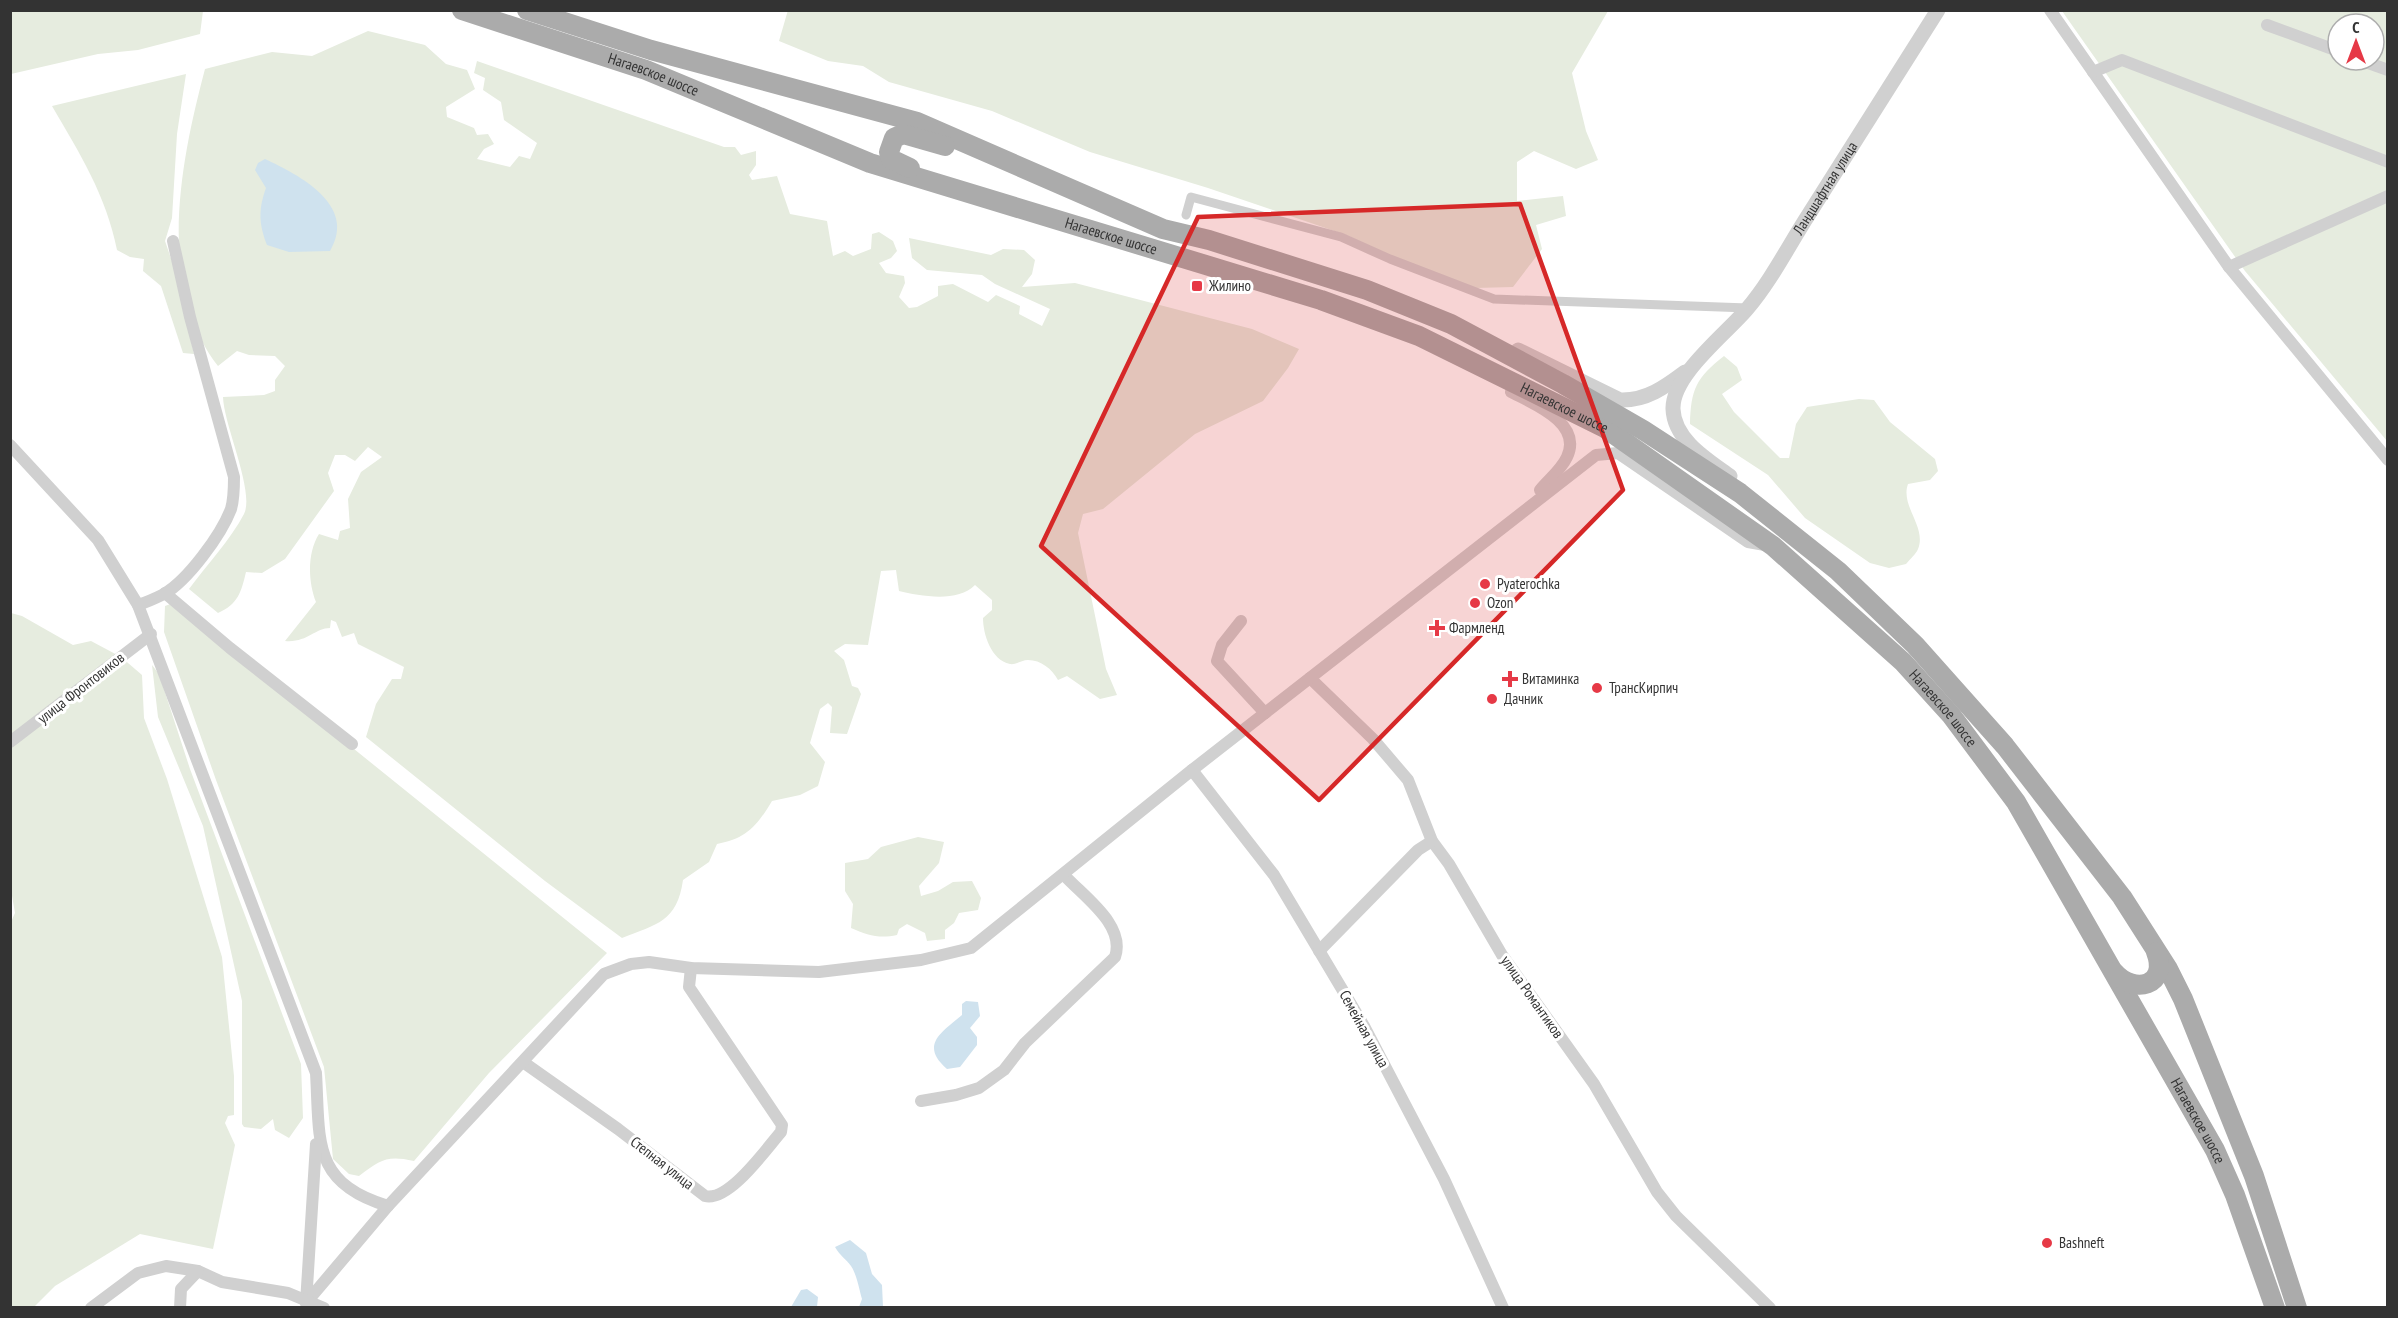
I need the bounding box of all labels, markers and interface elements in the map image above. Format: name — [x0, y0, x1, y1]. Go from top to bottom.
north arrow — [2326, 12, 2386, 72]
text: С — [2352, 17, 2360, 37]
street label: Нагаевское шоссе — [606, 48, 702, 100]
street label: Ландшафтная улица — [1788, 138, 1861, 239]
street label: Нагаевское шоссе — [1063, 213, 1160, 259]
place label: Жилино — [1208, 276, 1251, 295]
marker: Жилино — [1190, 279, 1204, 293]
street label: Нагаевское шоссе — [1518, 378, 1612, 437]
place label: Pyaterochka — [1497, 574, 1560, 593]
marker: Pyaterochka — [1478, 577, 1492, 591]
place label: Ozon — [1487, 593, 1513, 612]
marker: Ozon — [1468, 596, 1482, 610]
place label: Фармленд — [1449, 618, 1505, 637]
marker: Фармленд — [1430, 621, 1444, 635]
street label: улица Фронтовиков — [34, 648, 128, 727]
street label: Нагаевское шоссе — [1905, 665, 1981, 750]
place label: Витаминка — [1522, 669, 1579, 688]
marker: Витаминка — [1503, 672, 1517, 686]
place label: ТрансКирпич — [1609, 678, 1678, 697]
marker: ТрансКирпич — [1590, 681, 1604, 695]
place label: Дачник — [1504, 689, 1543, 708]
marker: Дачник — [1485, 692, 1499, 706]
street label: улица Романтиков — [1497, 952, 1568, 1042]
street label: Семейная улица — [1335, 987, 1393, 1071]
street label: Нагаевское шоссе — [2167, 1074, 2230, 1166]
street label: Степная улица — [627, 1132, 698, 1193]
place label: Bashneft — [2059, 1233, 2104, 1252]
marker: Bashneft — [2040, 1236, 2054, 1250]

